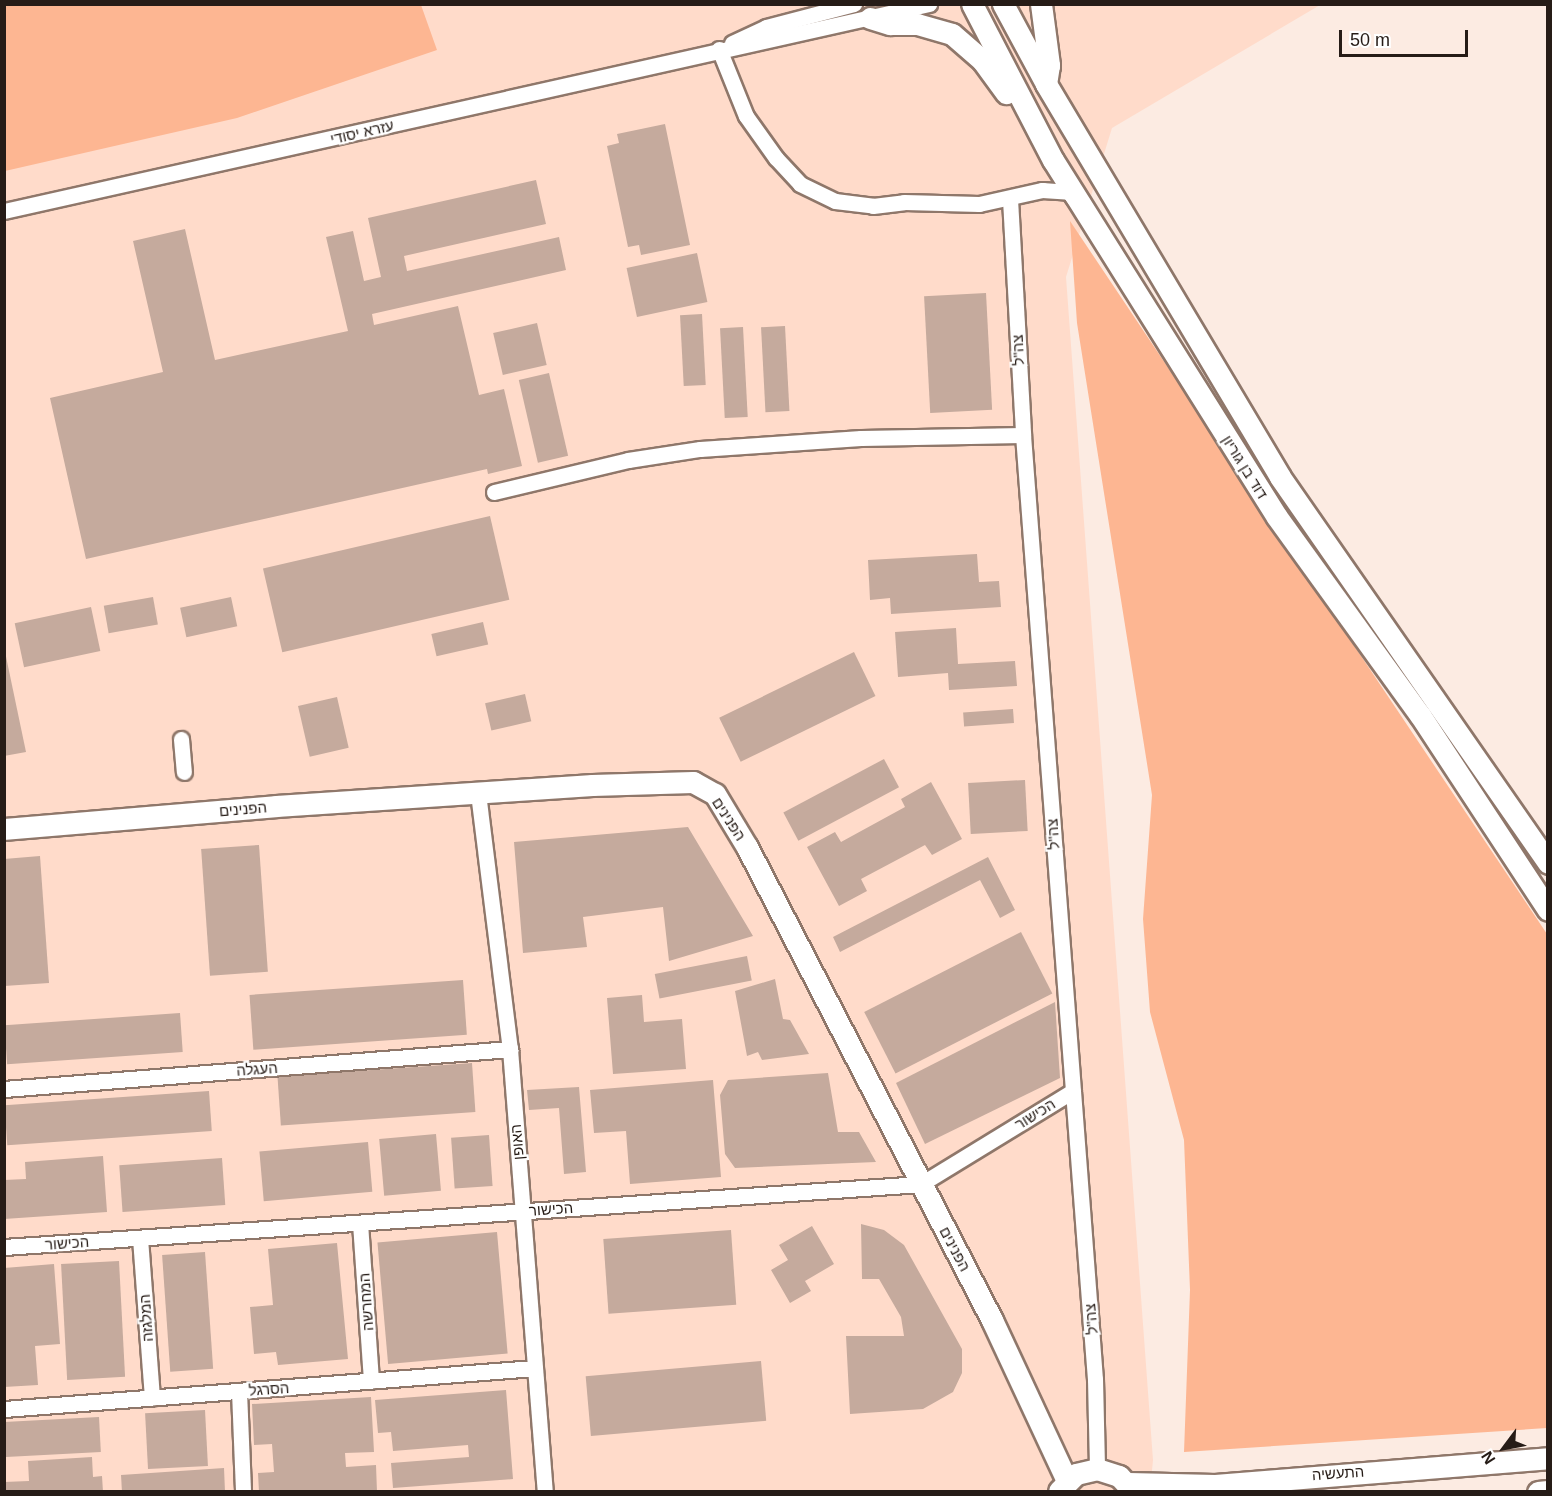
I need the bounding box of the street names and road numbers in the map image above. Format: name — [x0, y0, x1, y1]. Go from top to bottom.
street label: עזרא יסודי — [328, 116, 396, 148]
street label: צה"ל — [1008, 334, 1028, 366]
street label: דוד בן גוריון — [1218, 432, 1272, 502]
street label: הפנינים — [708, 794, 750, 844]
street label: הפנינים — [218, 798, 268, 820]
street label: צה"ל — [1043, 818, 1063, 850]
street label: העגלה — [236, 1059, 278, 1079]
street label: הכישור — [1012, 1095, 1058, 1133]
street label: האופן — [506, 1123, 528, 1161]
street label: הכישור — [528, 1198, 574, 1220]
street label: הפנינים — [936, 1224, 974, 1274]
street label: הכישור — [44, 1232, 90, 1254]
street label: המחרשה — [355, 1272, 377, 1332]
street label: המלגזה — [135, 1294, 157, 1342]
street label: צה"ל — [1081, 1303, 1101, 1335]
street label: הסרגל — [248, 1379, 290, 1399]
street label: התעשיה — [1311, 1462, 1365, 1484]

